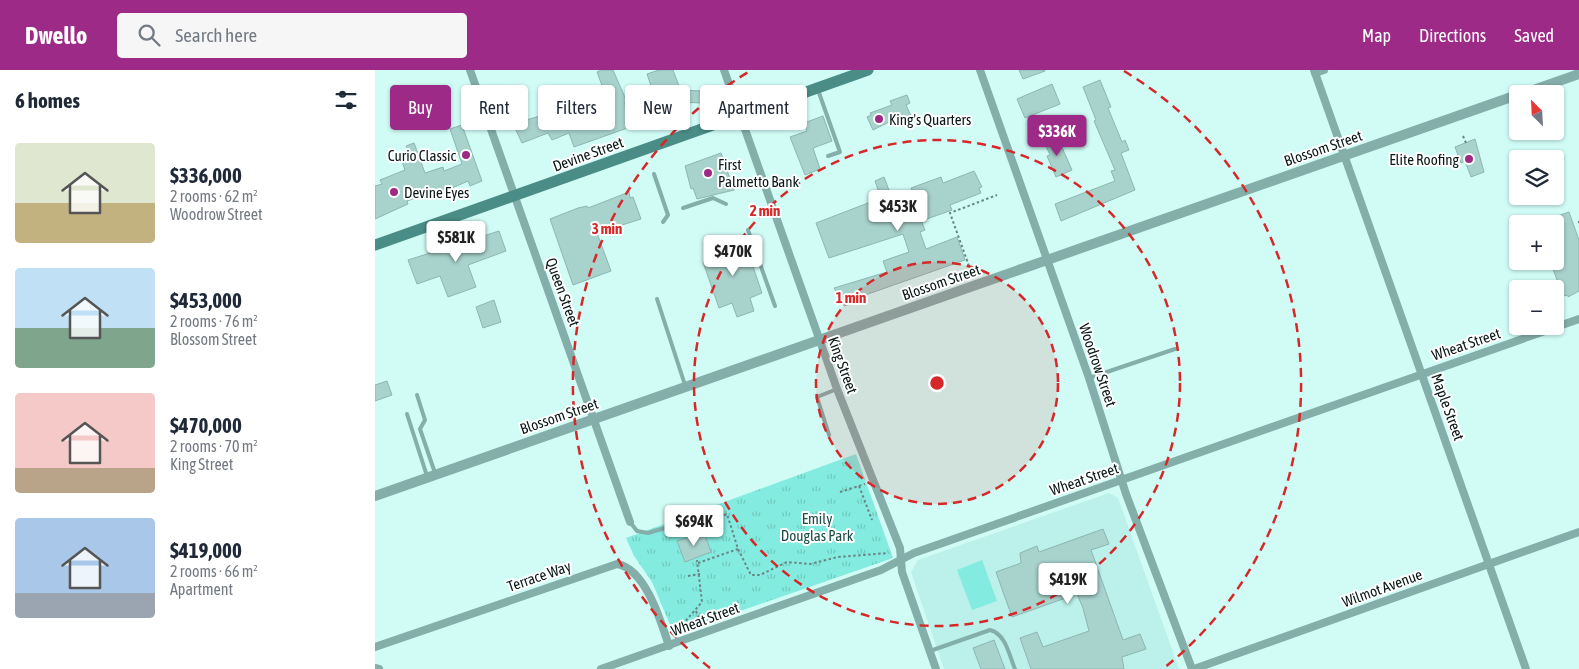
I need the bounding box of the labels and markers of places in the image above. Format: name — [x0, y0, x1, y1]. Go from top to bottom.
place label: King's Quarters — [889, 111, 971, 128]
marker: King's Quarters — [873, 113, 885, 125]
pin: $336K — [1022, 114, 1092, 157]
place label: Curio Classic — [388, 147, 456, 164]
marker: Curio Classic — [460, 149, 472, 161]
place label: Elite Roofing — [1389, 151, 1460, 168]
marker: Elite Roofing — [1463, 153, 1475, 165]
place label: First Palmetto Bank — [718, 156, 800, 190]
marker: First Palmetto Bank — [702, 167, 714, 179]
place label: Devine Eyes — [404, 184, 469, 201]
marker: Devine Eyes — [388, 186, 400, 198]
pin: $453K — [863, 190, 933, 232]
pin: $581K — [421, 220, 491, 263]
pin: $470K — [698, 234, 768, 277]
centre of rings — [928, 374, 946, 392]
pin: $694K — [659, 504, 729, 547]
pin: $419K — [1033, 562, 1103, 605]

